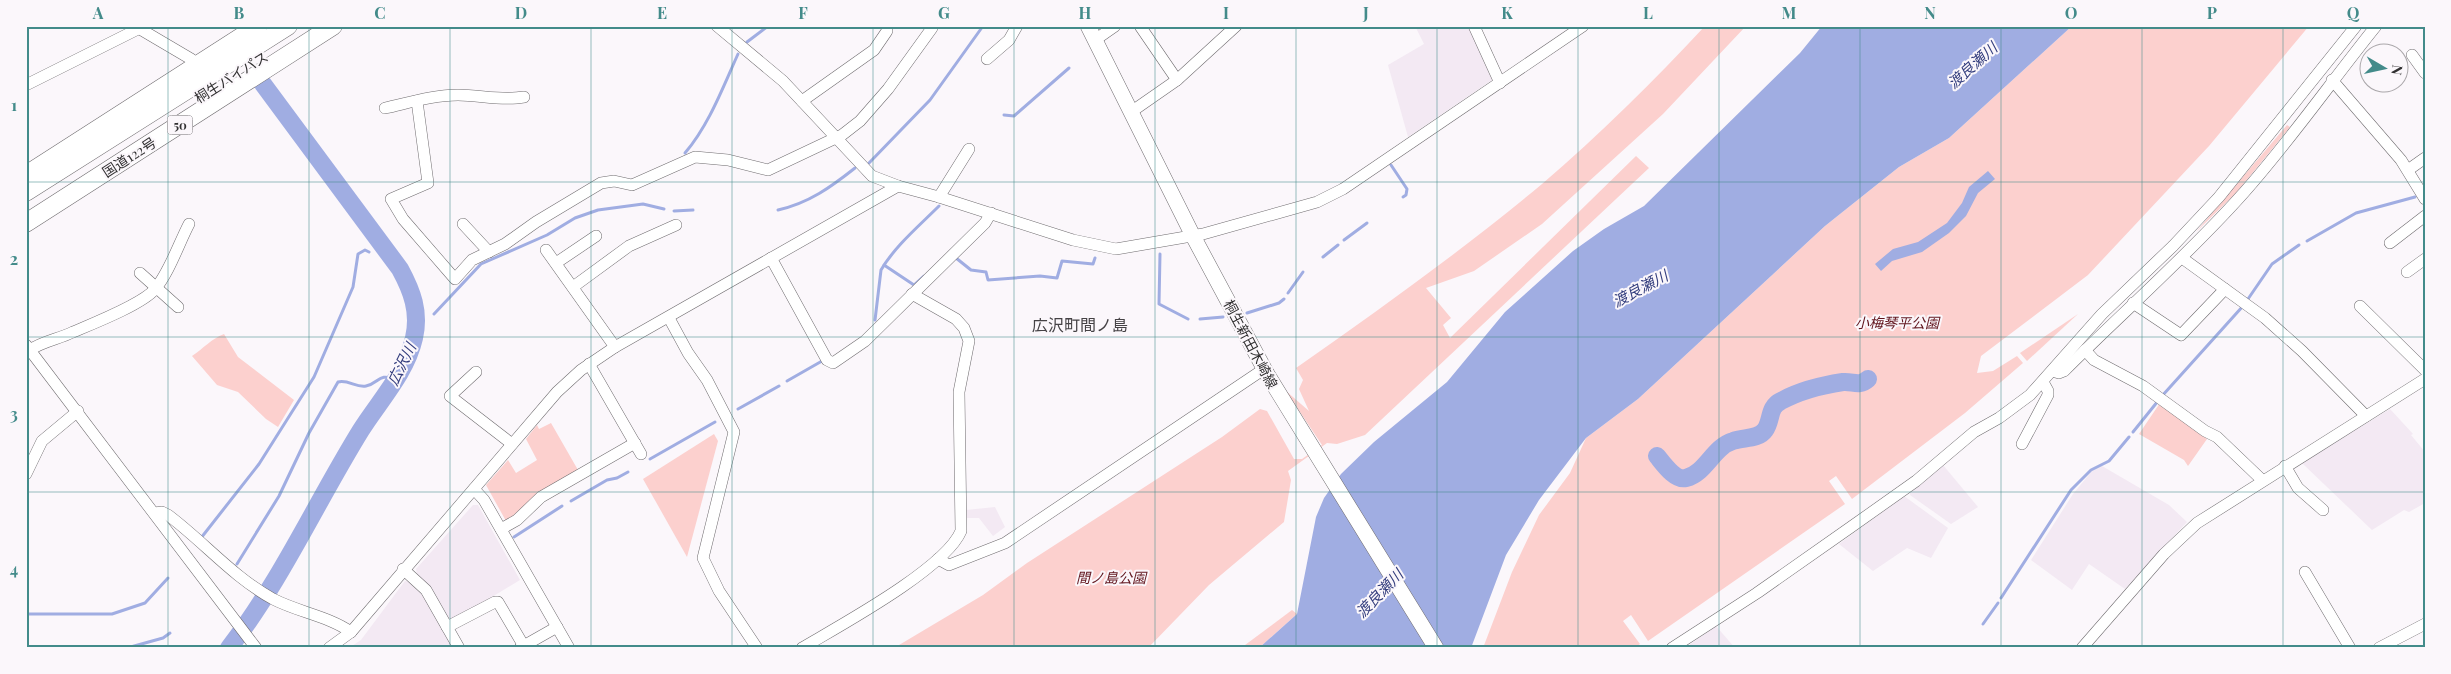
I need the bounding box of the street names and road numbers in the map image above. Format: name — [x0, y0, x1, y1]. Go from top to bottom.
street label: 桐生バイパス — [190, 47, 272, 107]
road number: 50 — [168, 116, 192, 134]
street label: 国道122号 — [98, 133, 160, 181]
street label: 桐生新田木崎線 — [1220, 296, 1282, 392]

